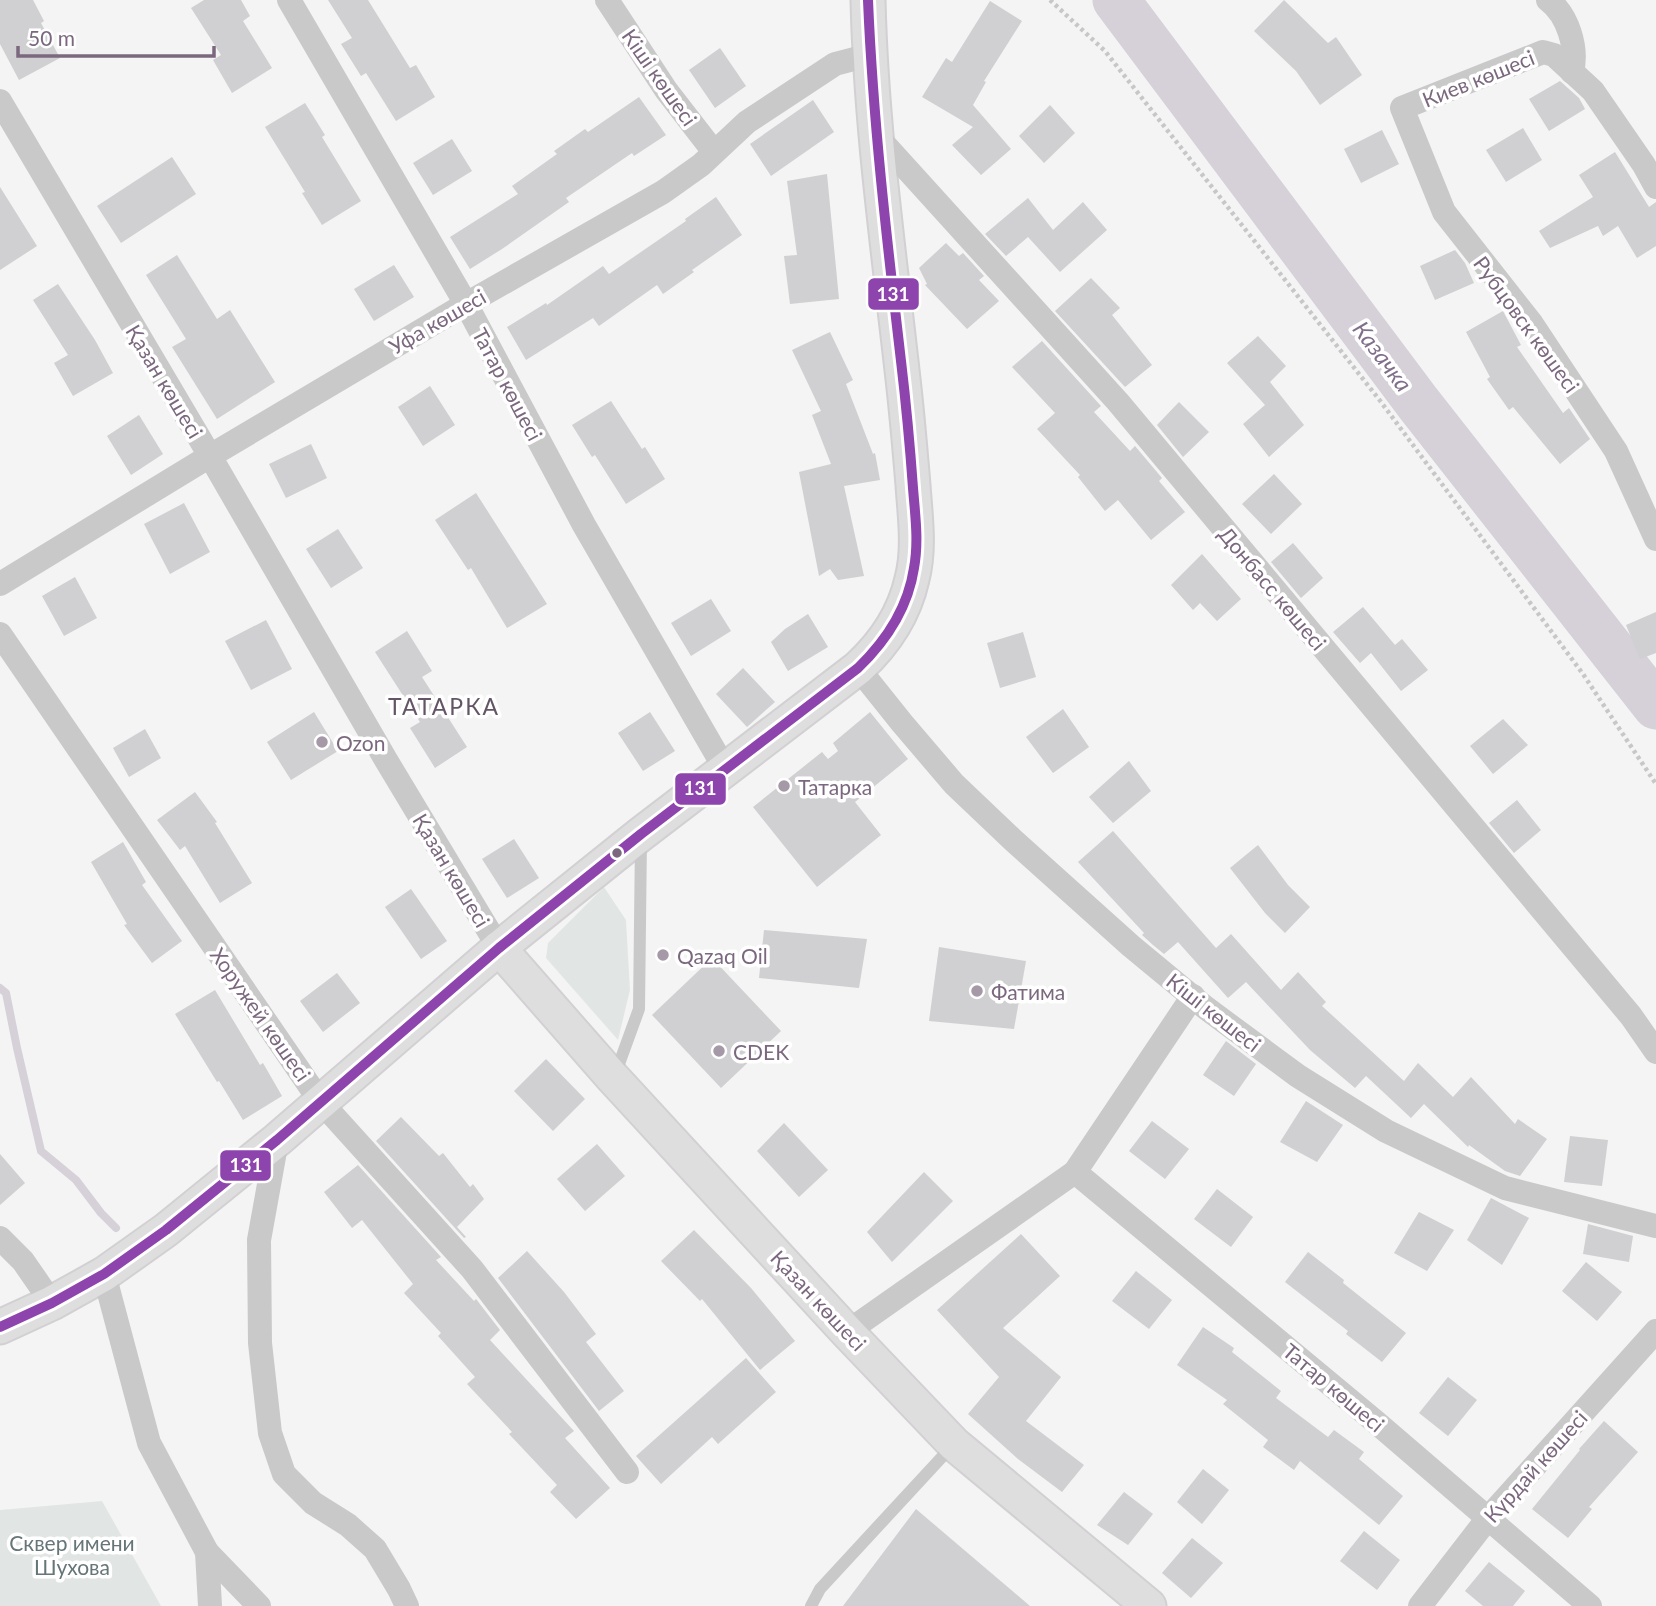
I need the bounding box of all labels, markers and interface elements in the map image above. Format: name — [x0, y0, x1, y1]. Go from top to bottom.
scale bar — [18, 14, 214, 58]
street label: Кіші көшесі — [617, 24, 703, 130]
text: 50 m — [28, 25, 75, 50]
street label: Киев көшесі — [1418, 44, 1538, 112]
street label: Рубцовск көшесі — [1469, 251, 1585, 397]
line badge: 131 — [867, 277, 920, 311]
text: 131 — [876, 282, 910, 305]
street label: Уфа көшесі — [384, 283, 490, 359]
water label: Казачка — [1348, 315, 1418, 397]
street label: Қазан көшесі — [121, 320, 209, 442]
street label: Татар көшесі — [468, 323, 548, 445]
street label: Донбасс көшесі — [1214, 521, 1332, 655]
district label: ТАТАРКА — [388, 692, 500, 720]
place label: Ozon — [336, 730, 386, 755]
marker: Ozon — [314, 734, 330, 750]
line badge: 131 — [674, 772, 727, 806]
place label: Татарка — [798, 774, 872, 799]
text: 131 — [683, 776, 717, 799]
marker: Татарка — [776, 778, 792, 794]
street label: Қазан көшесі — [408, 809, 496, 931]
unlabelled marker — [610, 846, 624, 860]
street label: Хоружей көшесі — [206, 942, 316, 1086]
place label: Qazaq Oil — [677, 943, 768, 968]
marker: Qazaq Oil — [655, 947, 671, 963]
street label: Кіші көшесі — [1162, 968, 1266, 1056]
place label: Фатима — [991, 979, 1065, 1004]
marker: Фатима — [969, 983, 985, 999]
place label: CDEK — [733, 1039, 789, 1064]
marker: CDEK — [711, 1043, 727, 1059]
line badge: 131 — [219, 1149, 272, 1182]
text: 131 — [229, 1153, 263, 1176]
street label: Қазан көшесі — [766, 1245, 872, 1355]
street label: Татар көшесі — [1278, 1338, 1390, 1436]
street label: Күрдай көшесі — [1478, 1405, 1592, 1527]
park label: Сквер имени Шухова — [9, 1530, 135, 1579]

